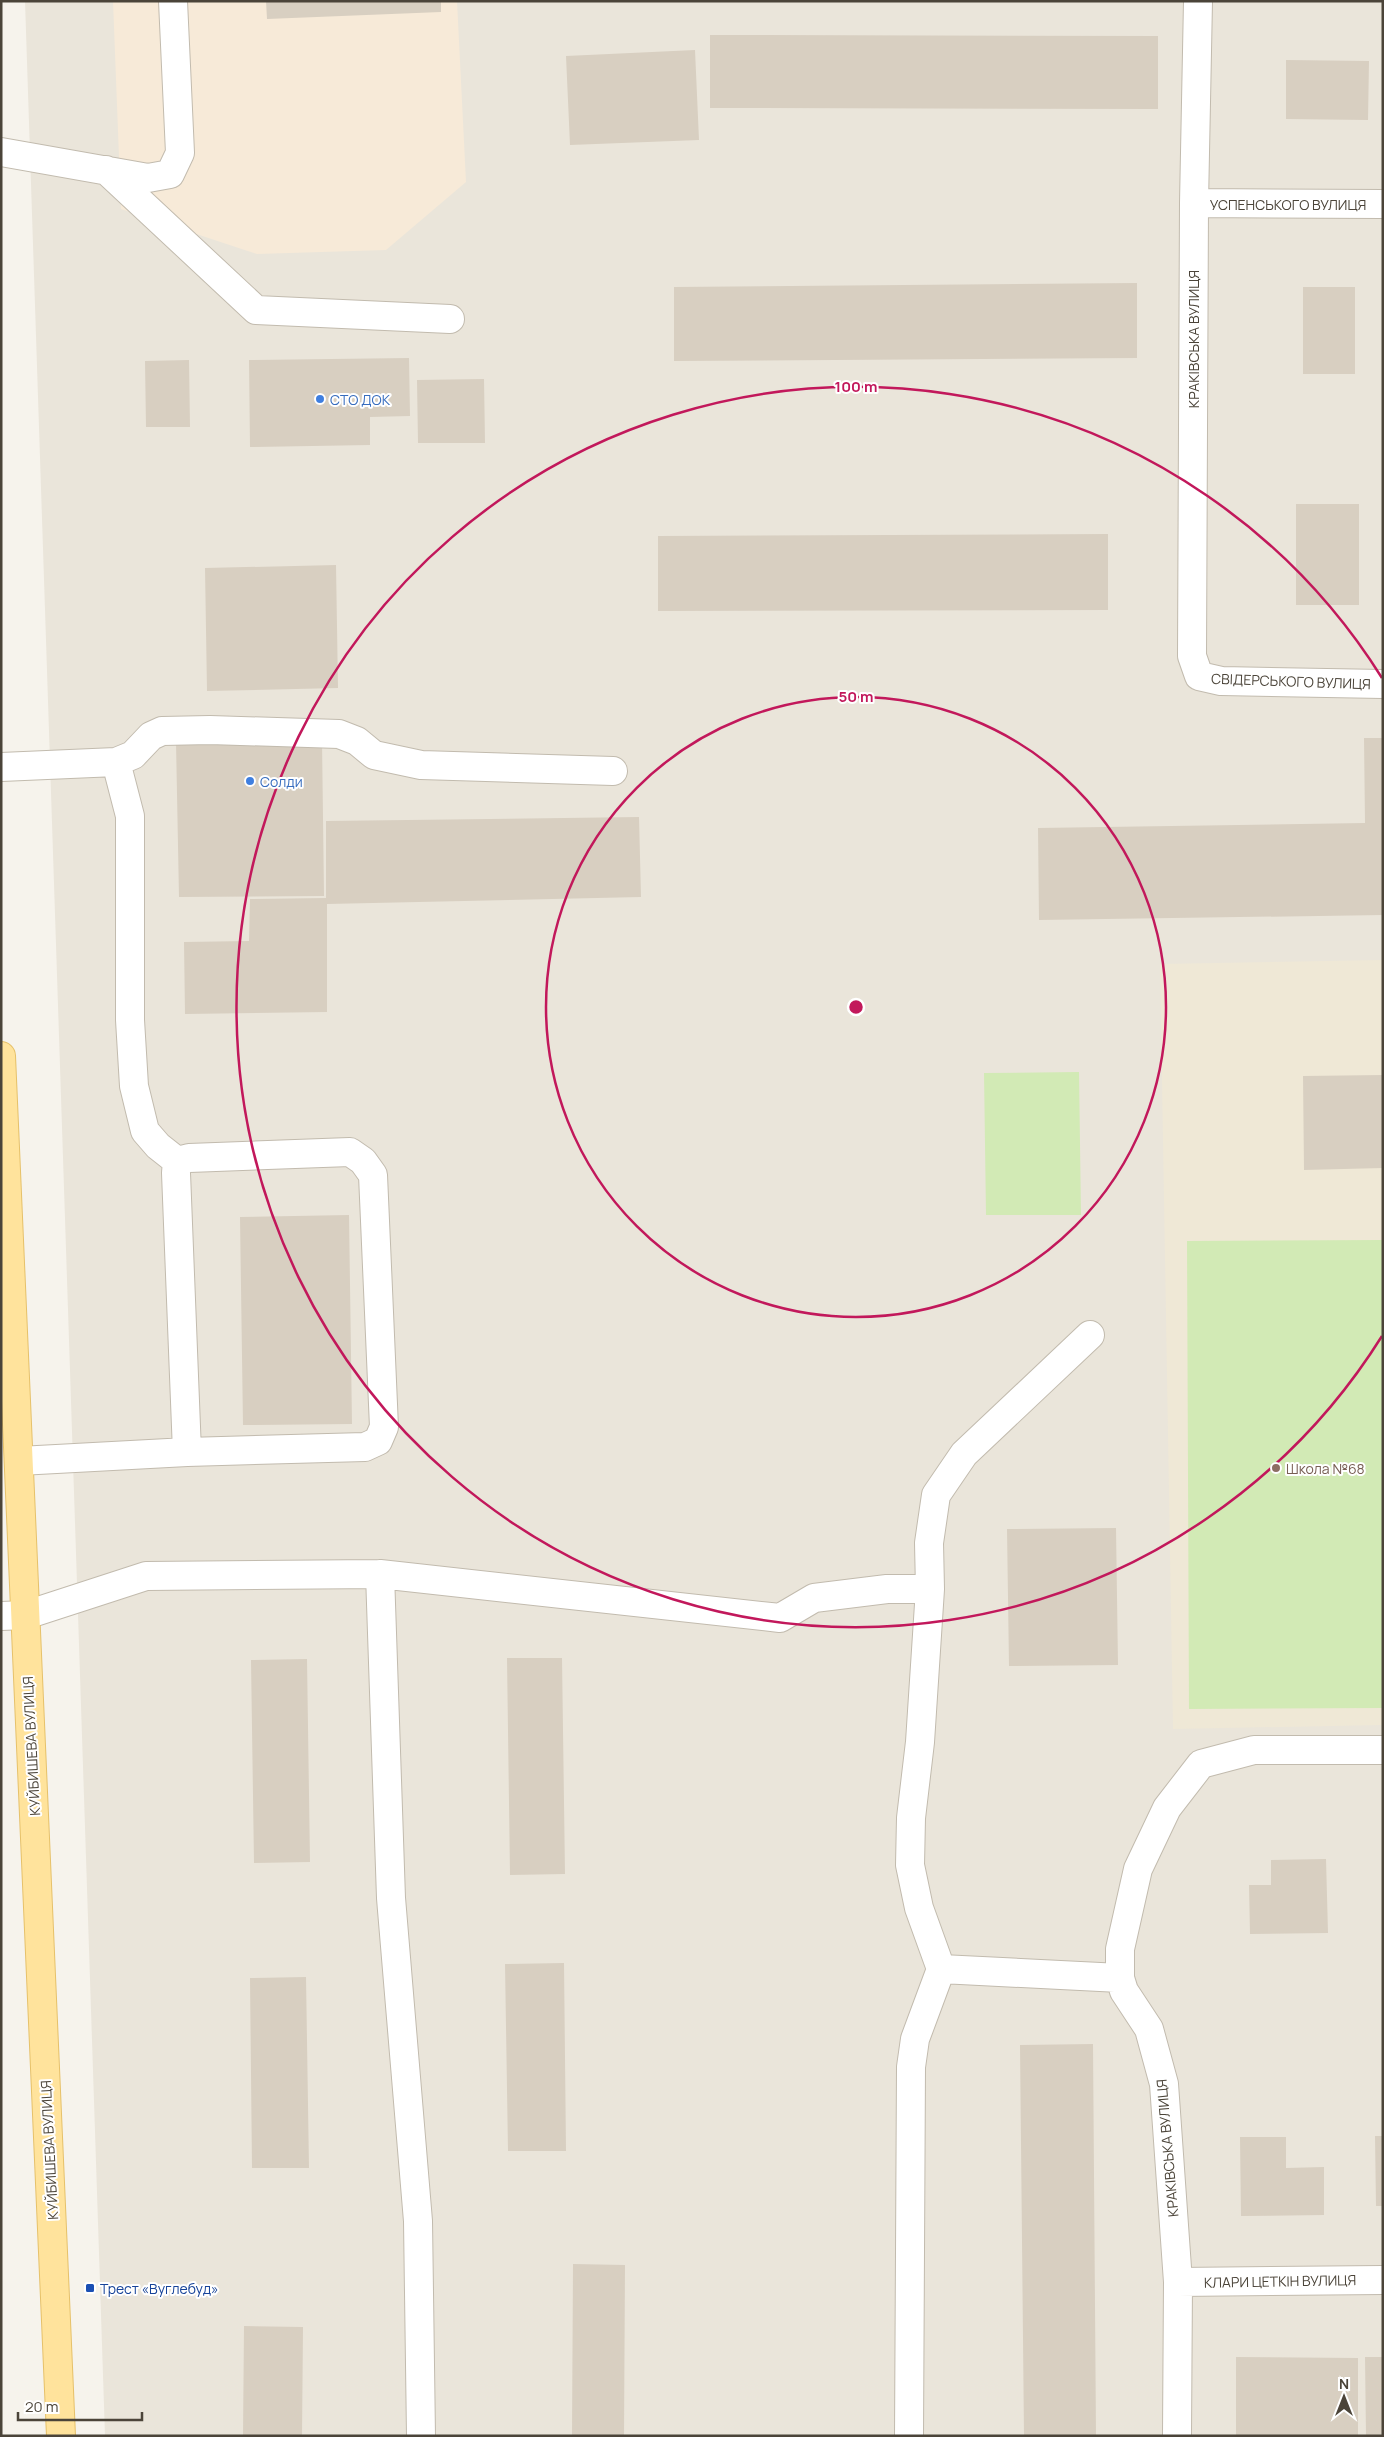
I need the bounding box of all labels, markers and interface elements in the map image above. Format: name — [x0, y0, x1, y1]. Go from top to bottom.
street label: УСПЕНСЬКОГО ВУЛИЦЯ — [1210, 195, 1366, 214]
street label: КРАКІВСЬКА ВУЛИЦЯ — [1184, 270, 1203, 408]
text: 100 m — [835, 376, 877, 397]
place label: СТО ДОК — [330, 390, 391, 409]
marker: СТО ДОК — [314, 393, 326, 405]
street label: СВІДЕРСЬКОГО ВУЛИЦЯ — [1211, 669, 1371, 693]
text: 50 m — [838, 686, 874, 707]
place label: Солди — [260, 772, 303, 791]
marker: Солди — [244, 775, 256, 787]
centre of rings — [847, 998, 865, 1016]
place label: Школа №68 — [1286, 1459, 1365, 1478]
marker: Школа №68 — [1270, 1462, 1282, 1474]
street label: КУЙБИШЕВА ВУЛИЦЯ — [18, 1676, 44, 1816]
street label: КРАКІВСЬКА ВУЛИЦЯ — [1152, 2078, 1182, 2218]
street label: КУЙБИШЕВА ВУЛИЦЯ — [36, 2080, 62, 2220]
street label: КЛАРИ ЦЕТКІН ВУЛИЦЯ — [1204, 2270, 1356, 2292]
place label: Трест «Вуглебуд» — [100, 2279, 219, 2298]
marker: Трест «Вуглебуд» — [84, 2282, 96, 2294]
north arrow — [1319, 2372, 1369, 2422]
text: N — [1339, 2374, 1349, 2393]
scale bar — [18, 2390, 141, 2422]
text: 20 m — [25, 2396, 58, 2417]

